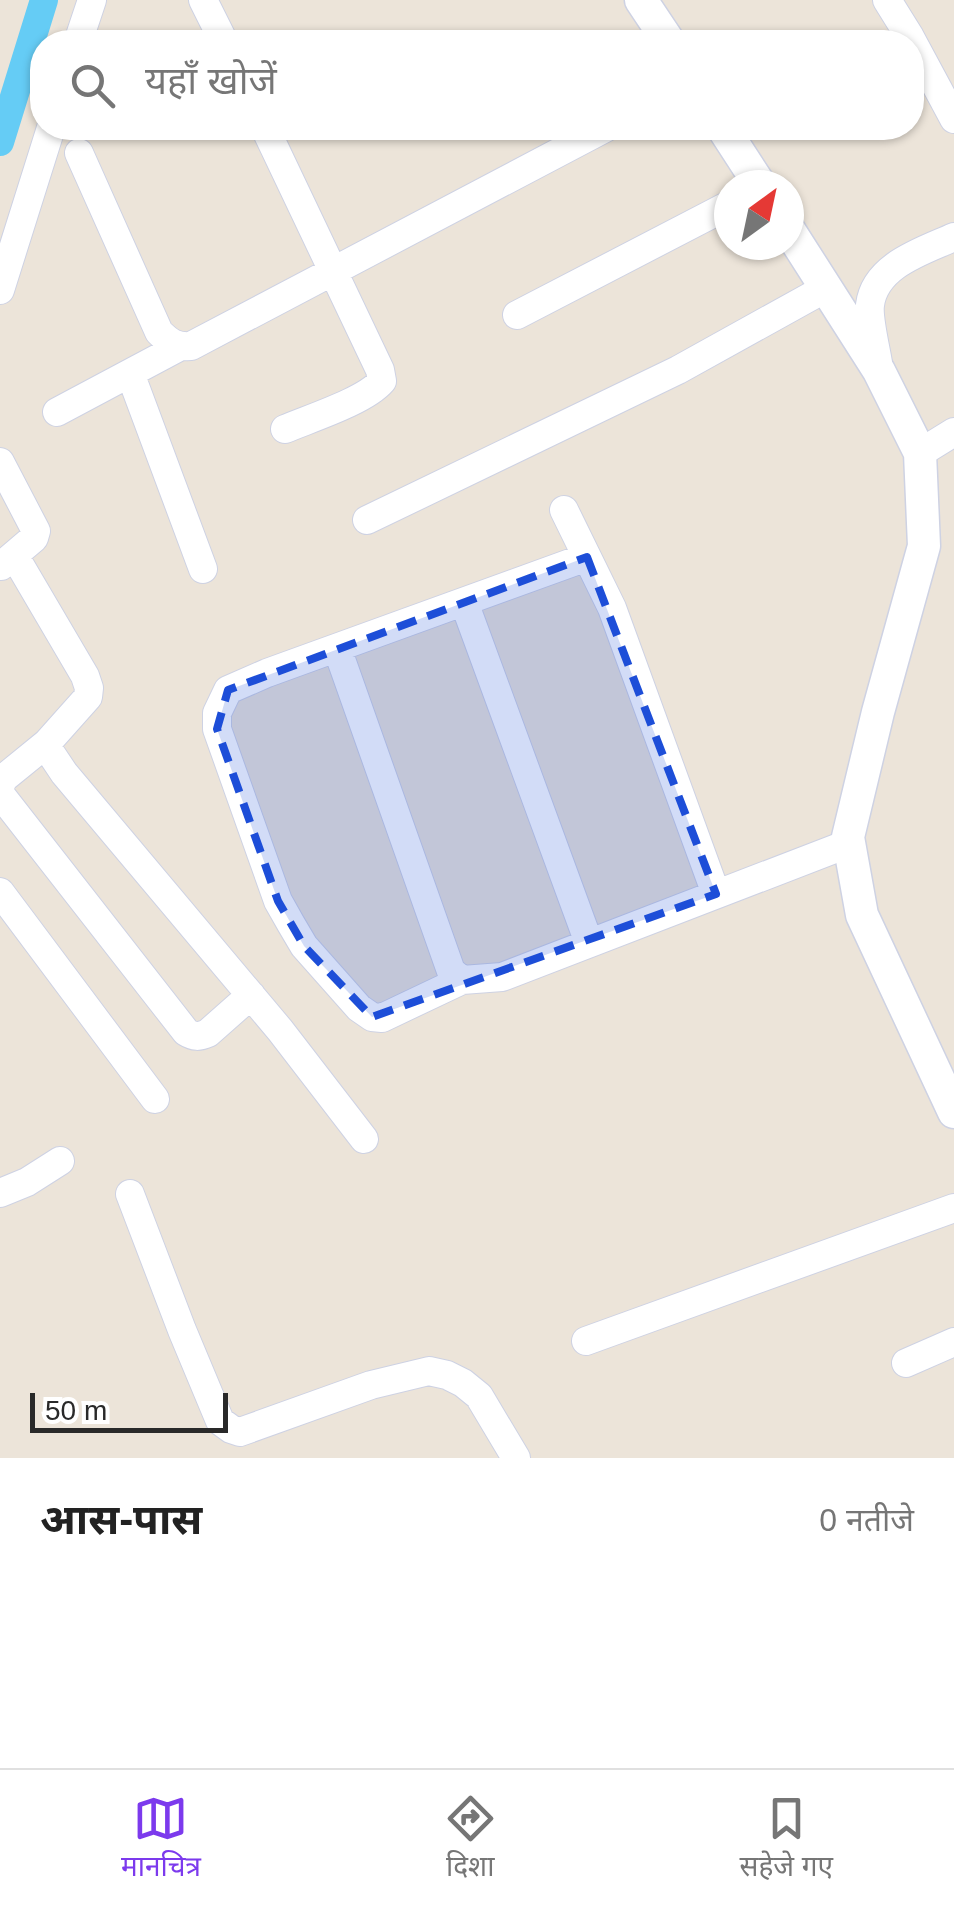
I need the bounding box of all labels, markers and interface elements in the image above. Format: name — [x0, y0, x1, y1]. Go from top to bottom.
search box — [30, 30, 924, 140]
icon: search — [65, 58, 120, 113]
text: यहाँ खोजें — [145, 60, 277, 102]
north arrow — [714, 170, 804, 260]
scale bar — [30, 1388, 228, 1432]
text: 50 m — [45, 1395, 107, 1426]
text: आस-पास — [40, 1496, 202, 1543]
text: 0 नतीजे — [819, 1502, 914, 1538]
tab: मानचित्र — [121, 1791, 201, 1887]
tab: दिशा — [443, 1791, 498, 1887]
tab: सहेजे गए — [739, 1791, 833, 1887]

